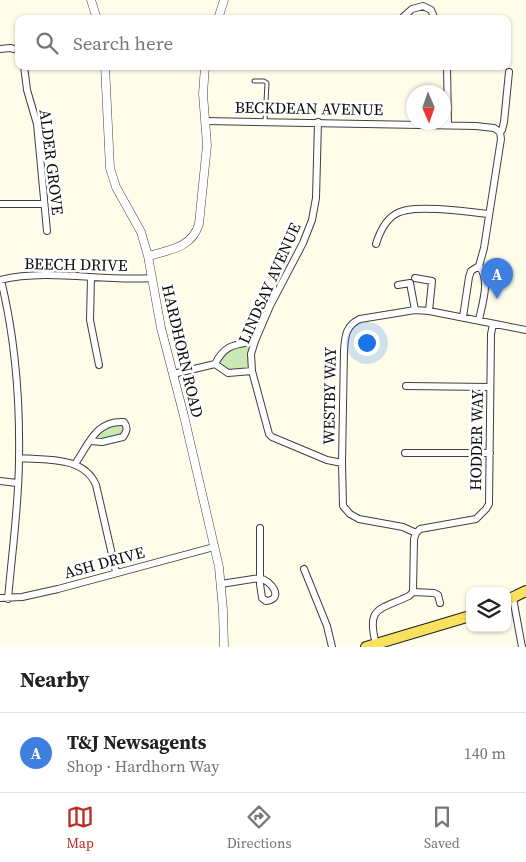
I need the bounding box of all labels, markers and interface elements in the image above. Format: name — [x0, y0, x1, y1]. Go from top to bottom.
search box — [15, 15, 511, 70]
icon: search — [33, 29, 61, 57]
text: Search here — [73, 30, 173, 56]
north arrow — [406, 85, 451, 130]
street label: BECKDEAN AVENUE — [235, 96, 384, 120]
street label: ALDER GROVE — [35, 108, 69, 216]
street label: LINDSAY AVENUE — [232, 219, 306, 347]
street label: BEECH DRIVE — [24, 252, 128, 276]
pin: A — [481, 258, 513, 299]
street label: HARDHORN ROAD — [157, 282, 209, 420]
your location — [354, 330, 380, 356]
street label: WESTBY WAY — [317, 347, 341, 445]
street label: HODDER WAY — [464, 389, 488, 491]
street label: ASH DRIVE — [61, 541, 147, 583]
map controls — [466, 587, 511, 632]
button: layers — [466, 587, 511, 632]
text: Nearby — [20, 665, 90, 694]
text: T&J Newsagents — [67, 729, 206, 755]
text: A — [31, 742, 41, 764]
text: 140 m — [464, 742, 506, 764]
text: Shop · Hardhorn Way — [67, 755, 219, 777]
tab: Map — [66, 803, 94, 853]
tab: Directions — [227, 803, 291, 853]
tab: Saved — [424, 803, 460, 853]

